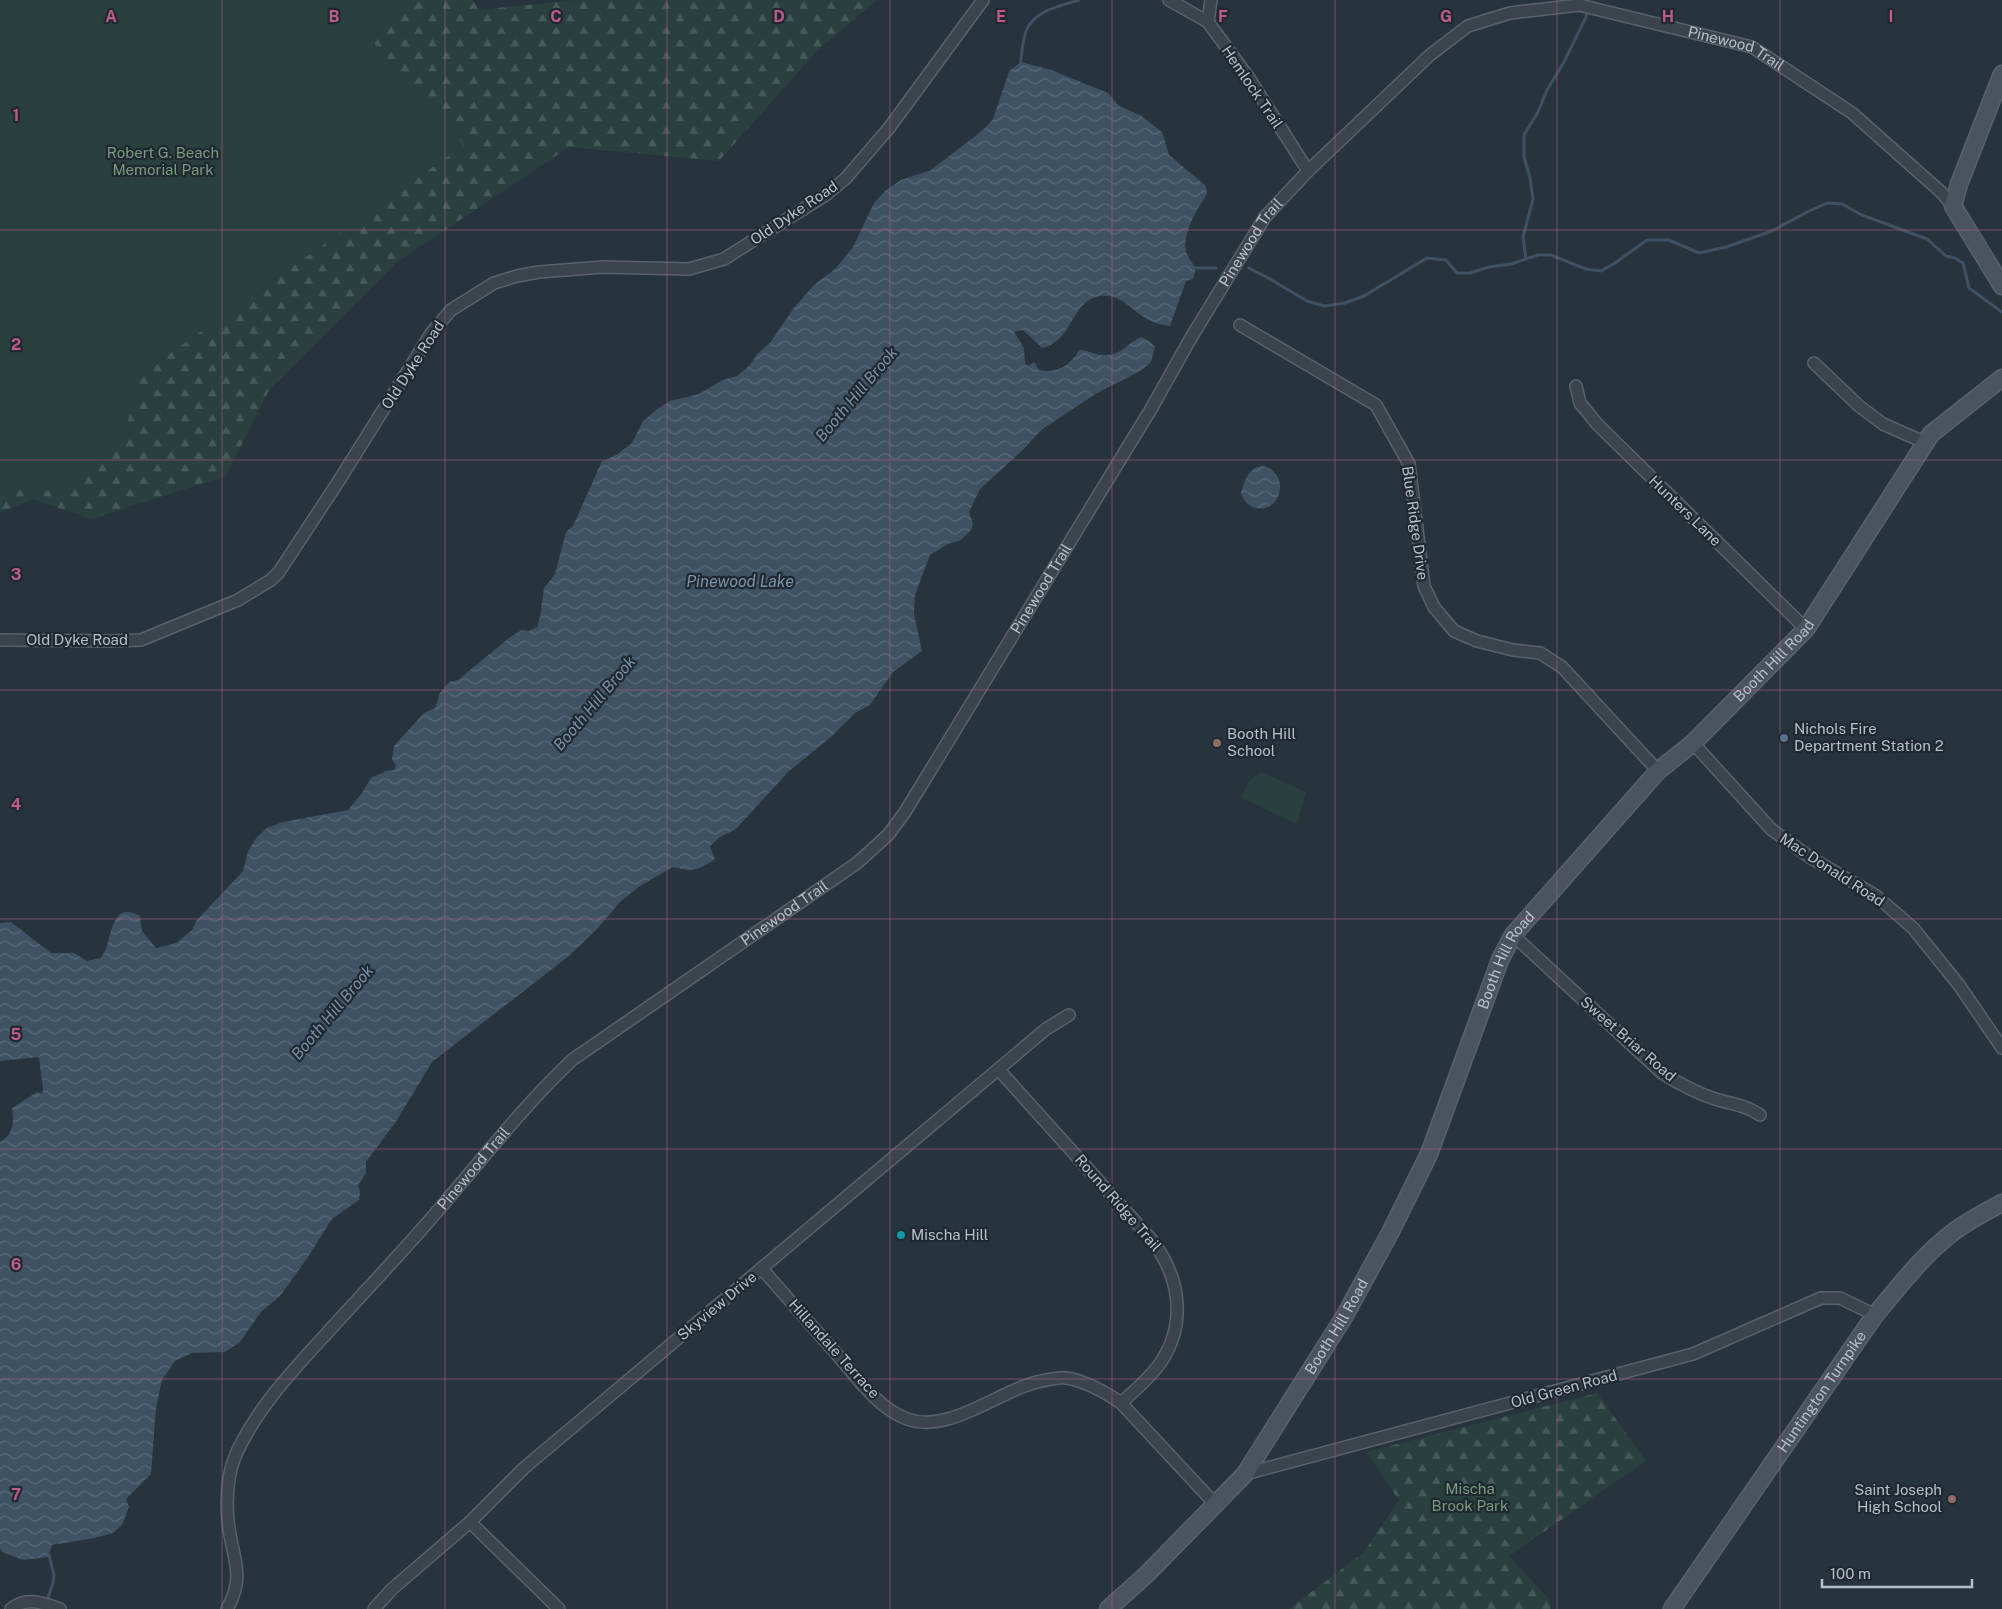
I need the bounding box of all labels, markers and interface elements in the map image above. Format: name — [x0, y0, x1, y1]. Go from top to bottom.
text: A — [105, 7, 117, 26]
text: B — [329, 7, 340, 26]
text: C — [550, 7, 562, 26]
text: D — [773, 7, 785, 26]
text: E — [996, 7, 1006, 26]
text: F — [1218, 7, 1228, 26]
text: G — [1440, 7, 1452, 26]
text: H — [1662, 7, 1674, 26]
text: I — [1889, 7, 1893, 26]
street label: Pinewood Trail — [1686, 23, 1787, 74]
street label: Hemlock Trail — [1218, 42, 1286, 131]
text: 1 — [13, 106, 19, 125]
park label: Robert G. Beach Memorial Park — [107, 144, 219, 178]
street label: Old Dyke Road — [747, 177, 841, 248]
street label: Pinewood Trail — [1215, 195, 1286, 289]
street label: Old Dyke Road — [378, 317, 447, 412]
text: 2 — [11, 335, 21, 354]
water label: Booth Hill Brook — [811, 343, 902, 445]
street label: Blue Ridge Drive — [1399, 465, 1432, 581]
street label: Hunters Lane — [1646, 472, 1725, 549]
street label: Pinewood Trail — [1007, 541, 1075, 637]
text: 3 — [11, 565, 21, 584]
water label: Pinewood Lake — [686, 572, 794, 591]
street label: Booth Hill Road — [1730, 616, 1818, 705]
street label: Old Dyke Road — [26, 631, 128, 648]
water label: Booth Hill Brook — [549, 652, 640, 754]
place label: Nichols Fire Department Station 2 — [1794, 720, 1944, 754]
place label: Booth Hill School — [1227, 725, 1296, 759]
marker: Nichols Fire Department Station 2 — [1778, 732, 1790, 744]
marker: Booth Hill School — [1211, 737, 1223, 749]
text: 4 — [11, 795, 22, 814]
street label: Mac Donald Road — [1777, 829, 1888, 910]
street label: Pinewood Trail — [737, 877, 831, 949]
street label: Booth Hill Road — [1474, 908, 1538, 1011]
water label: Booth Hill Brook — [287, 961, 378, 1063]
street label: Sweet Briar Road — [1577, 993, 1679, 1085]
text: 5 — [11, 1025, 22, 1044]
street label: Pinewood Trail — [434, 1124, 513, 1213]
street label: Round Ridge Trail — [1072, 1151, 1165, 1255]
place label: Mischa Hill — [911, 1226, 988, 1243]
marker: Mischa Hill — [895, 1229, 907, 1241]
text: 6 — [11, 1255, 21, 1274]
street label: Skyview Drive — [674, 1268, 760, 1344]
street label: Booth Hill Road — [1301, 1276, 1371, 1377]
street label: Hillandale Terrace — [785, 1296, 883, 1402]
street label: Huntington Turnpike — [1774, 1328, 1869, 1455]
street label: Old Green Road — [1509, 1366, 1619, 1411]
park label: Mischa Brook Park — [1432, 1480, 1508, 1514]
place label: Saint Joseph High School — [1854, 1481, 1942, 1515]
text: 7 — [11, 1485, 21, 1504]
marker: Saint Joseph High School — [1946, 1493, 1958, 1505]
scale bar — [1822, 1556, 1972, 1588]
text: 100 m — [1830, 1565, 1871, 1582]

